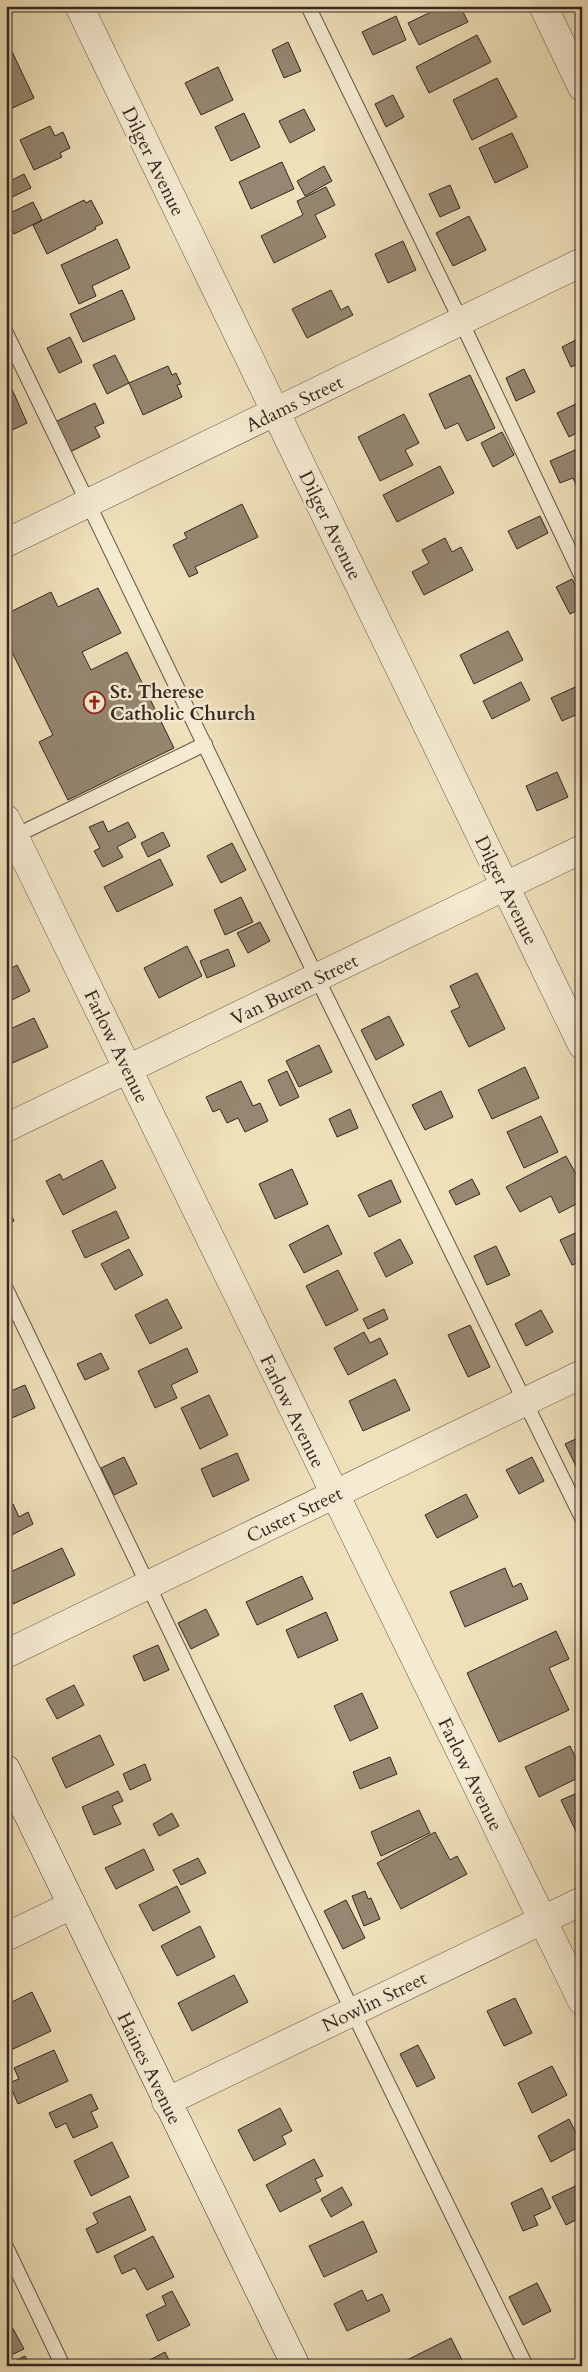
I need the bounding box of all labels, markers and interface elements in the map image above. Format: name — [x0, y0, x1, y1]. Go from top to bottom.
street label: Dilger Avenue — [115, 102, 191, 220]
street label: Adams Street — [242, 369, 347, 439]
street label: Dilger Avenue — [292, 466, 368, 584]
place label: St. Therese Catholic Church — [110, 679, 256, 727]
church icon: St. Therese Catholic Church — [82, 690, 106, 714]
street label: Dilger Avenue — [468, 831, 544, 949]
street label: Van Buren Street — [226, 948, 362, 1032]
street label: Farlow Avenue — [77, 985, 155, 1107]
street label: Farlow Avenue — [253, 1350, 331, 1472]
street label: Custer Street — [242, 1480, 347, 1549]
street label: Farlow Avenue — [431, 1713, 509, 1835]
street label: Nowlin Street — [318, 1965, 431, 2038]
street label: Haines Avenue — [111, 2008, 188, 2129]

